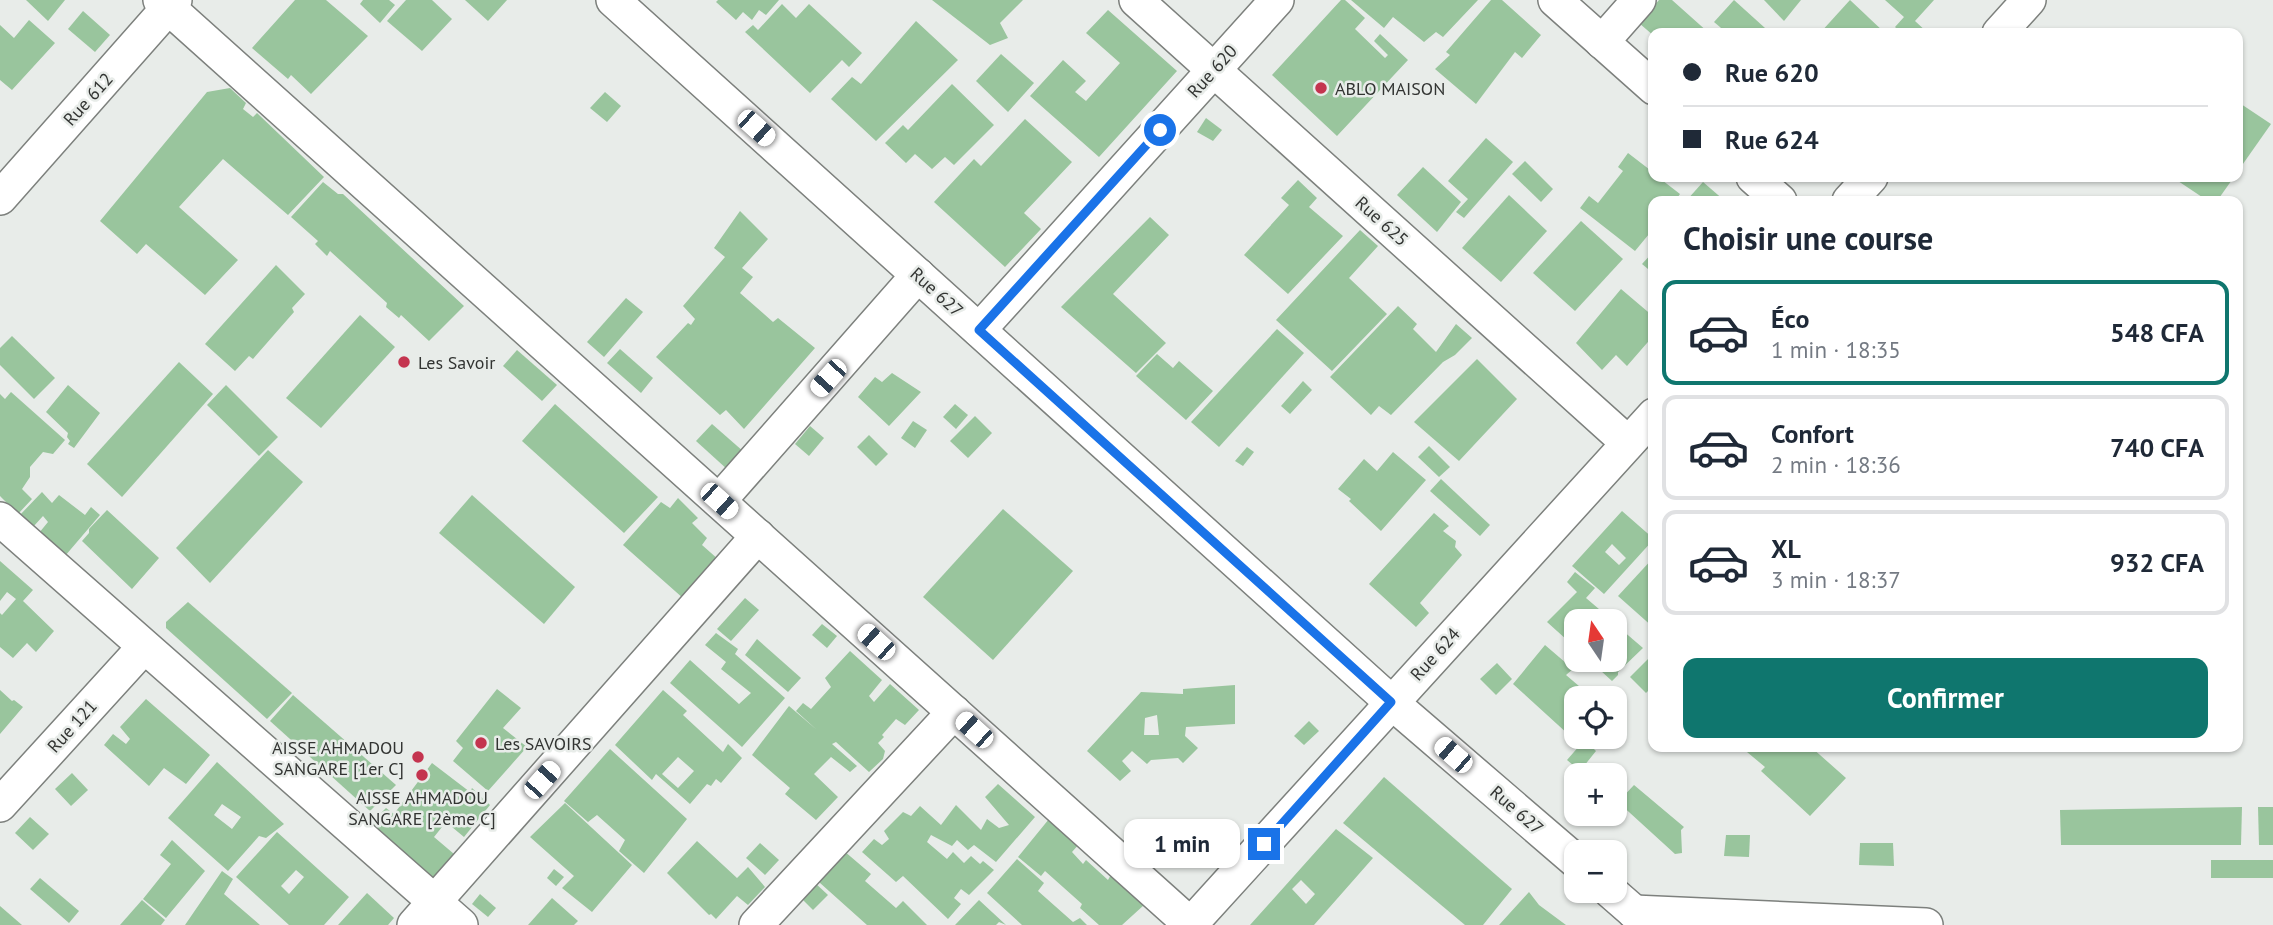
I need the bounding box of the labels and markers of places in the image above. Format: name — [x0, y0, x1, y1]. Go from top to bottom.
place label: ABLO MAISON — [1335, 77, 1445, 100]
marker: ABLO MAISON — [1313, 80, 1329, 96]
place label: Les Savoir — [418, 351, 495, 374]
marker: Les Savoir — [396, 354, 412, 370]
place label: Les SAVOIRS — [495, 732, 592, 755]
marker: Les SAVOIRS — [473, 735, 489, 751]
place label: AISSE AHMADOU SANGARE [1er C] — [272, 736, 404, 780]
marker: AISSE AHMADOU SANGARE [1er C] — [410, 749, 426, 765]
marker: AISSE AHMADOU SANGARE [2ème C] — [414, 767, 430, 783]
place label: AISSE AHMADOU SANGARE [2ème C] — [348, 786, 496, 830]

